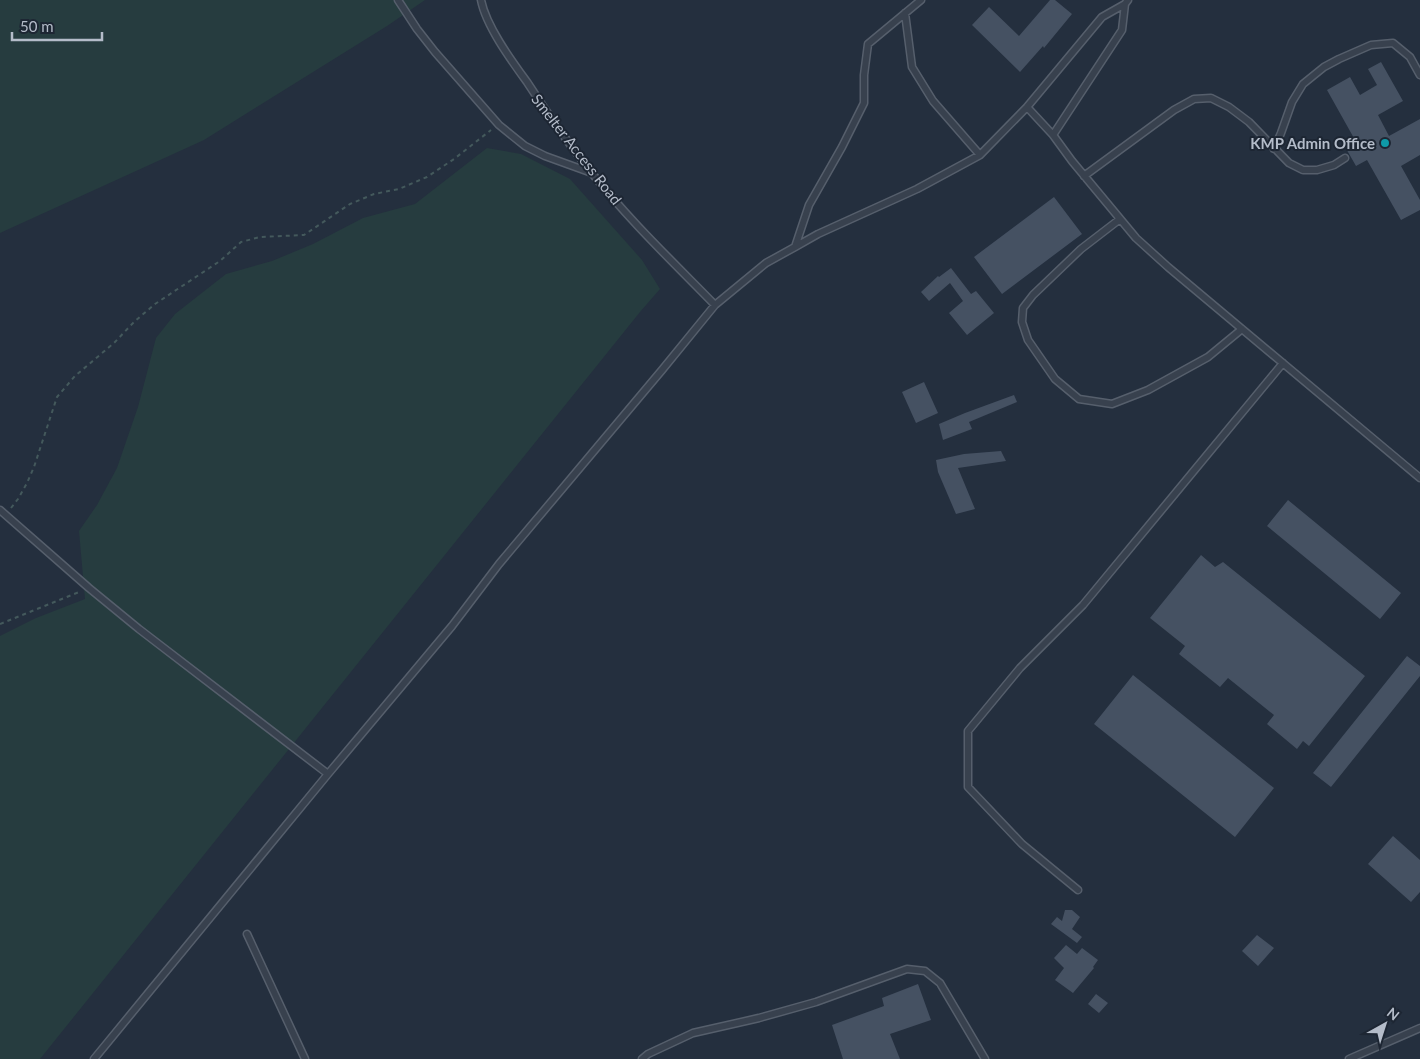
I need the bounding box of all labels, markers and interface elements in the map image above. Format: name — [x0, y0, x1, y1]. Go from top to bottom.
scale bar — [12, 10, 102, 42]
text: 50 m — [20, 17, 54, 35]
street label: Smelter Access Road — [528, 90, 626, 208]
place label: KMP Admin Office — [1250, 134, 1375, 152]
marker: KMP Admin Office — [1379, 137, 1391, 149]
north arrow — [1360, 999, 1410, 1049]
text: N — [1384, 1004, 1403, 1024]

